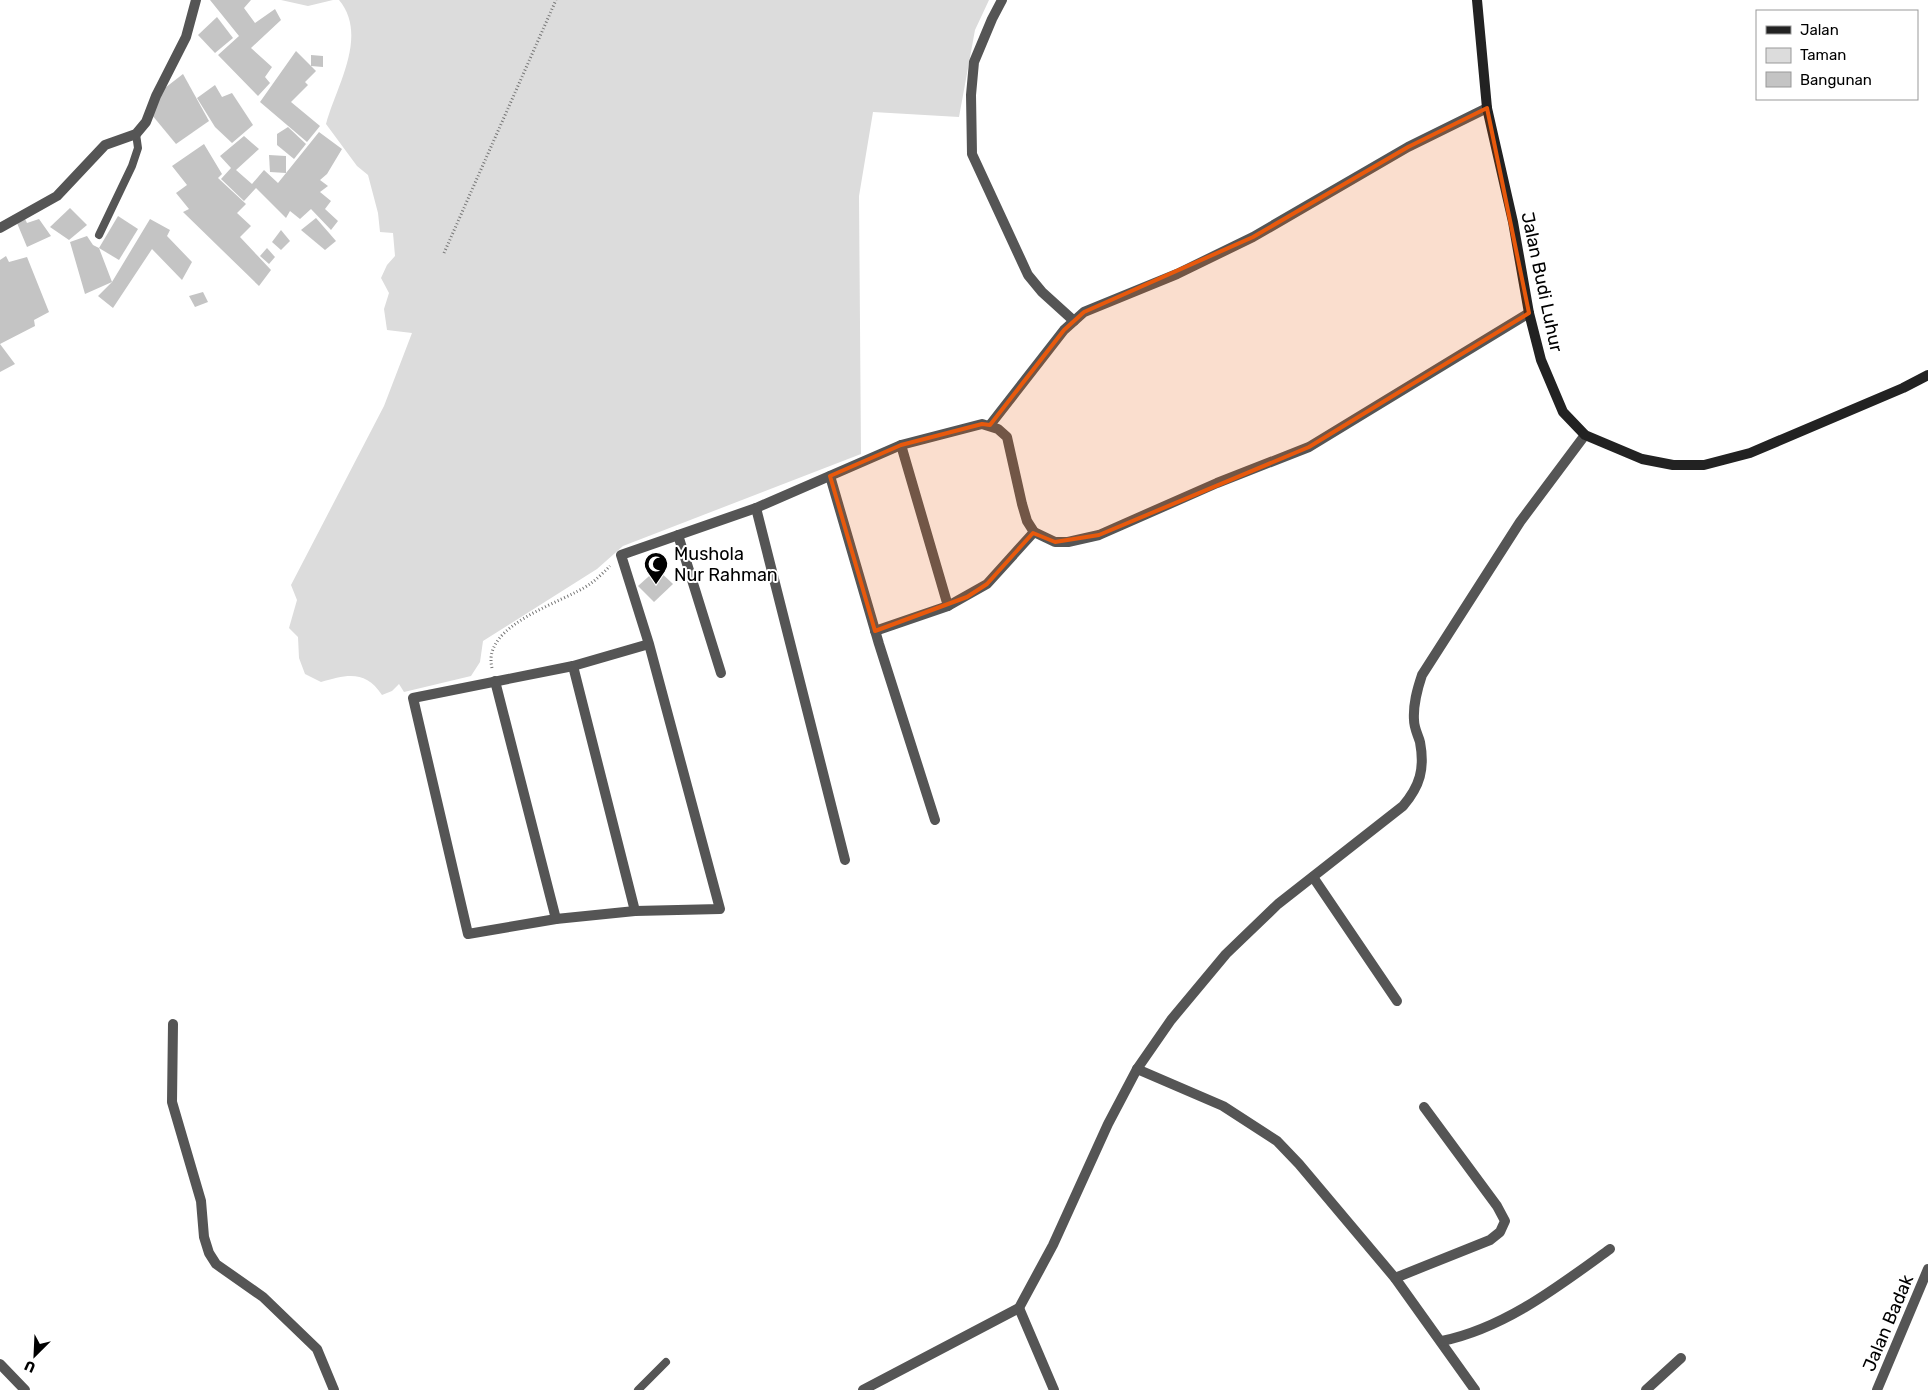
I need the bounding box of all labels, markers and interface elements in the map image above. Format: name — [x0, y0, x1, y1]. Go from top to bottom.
legend — [1756, 10, 1918, 100]
text: Jalan — [1800, 21, 1839, 39]
text: Taman — [1800, 46, 1846, 64]
text: Bangunan — [1800, 71, 1872, 89]
street label: Jalan Budi Luhur — [1516, 210, 1568, 354]
place label: Mushola Nur Rahman — [674, 543, 778, 586]
mosque icon: Mushola Nur Rahman — [643, 551, 669, 585]
street label: Jalan Badak — [1858, 1271, 1918, 1375]
north arrow — [10, 1330, 60, 1380]
text: U — [22, 1357, 38, 1376]

